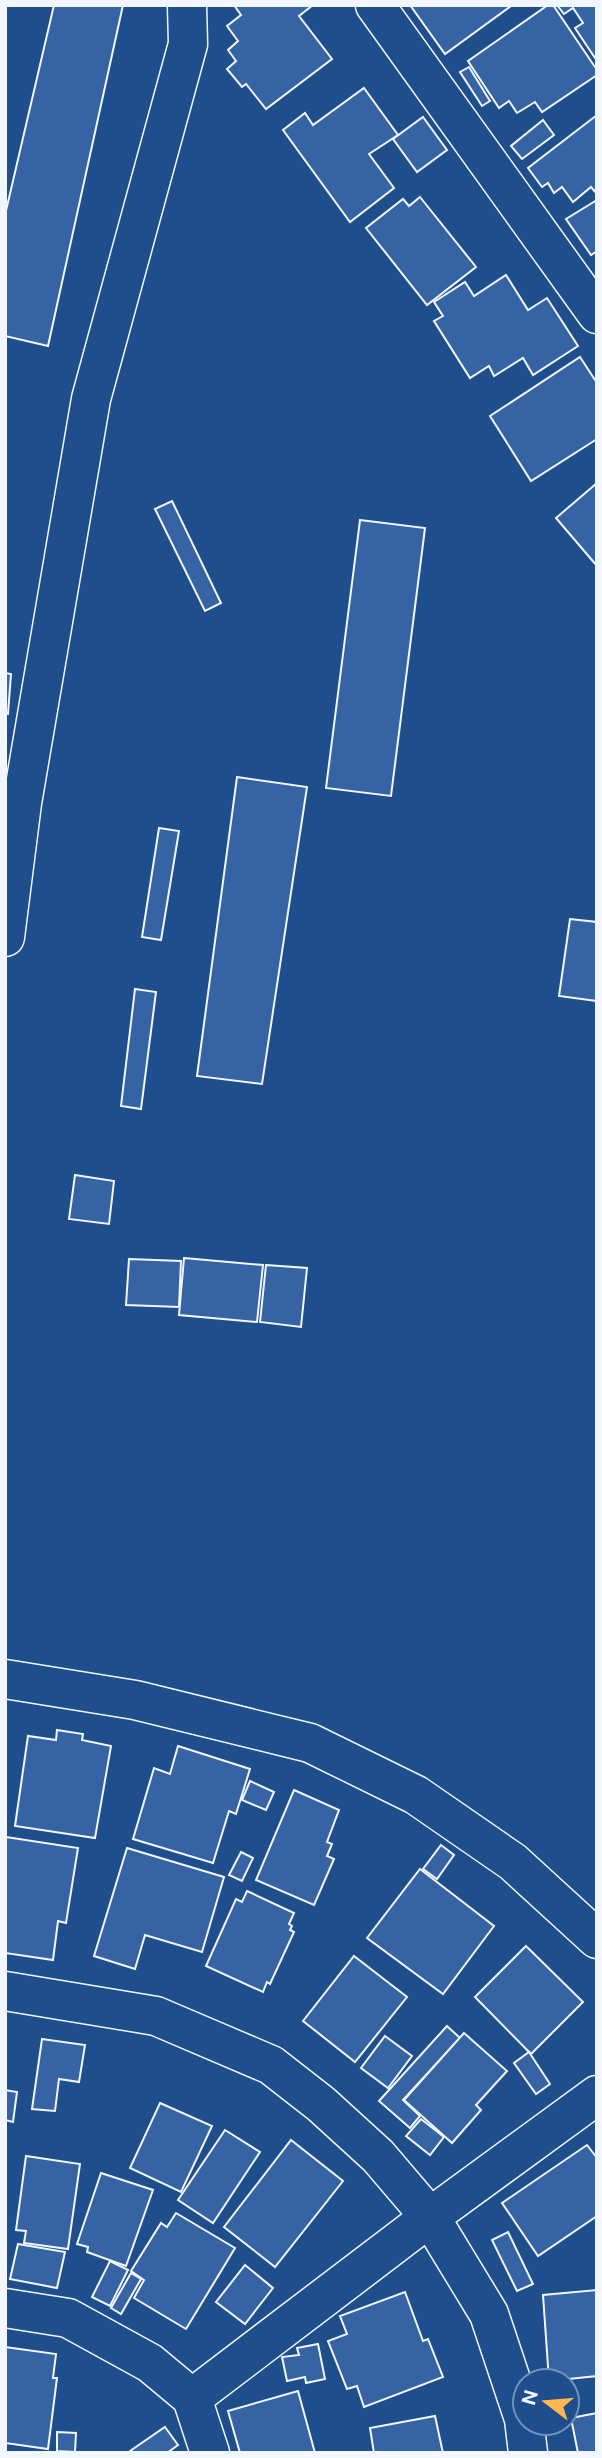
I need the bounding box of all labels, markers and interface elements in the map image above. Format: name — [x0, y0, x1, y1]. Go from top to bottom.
north arrow — [511, 2367, 581, 2437]
text: N — [517, 2387, 542, 2407]

